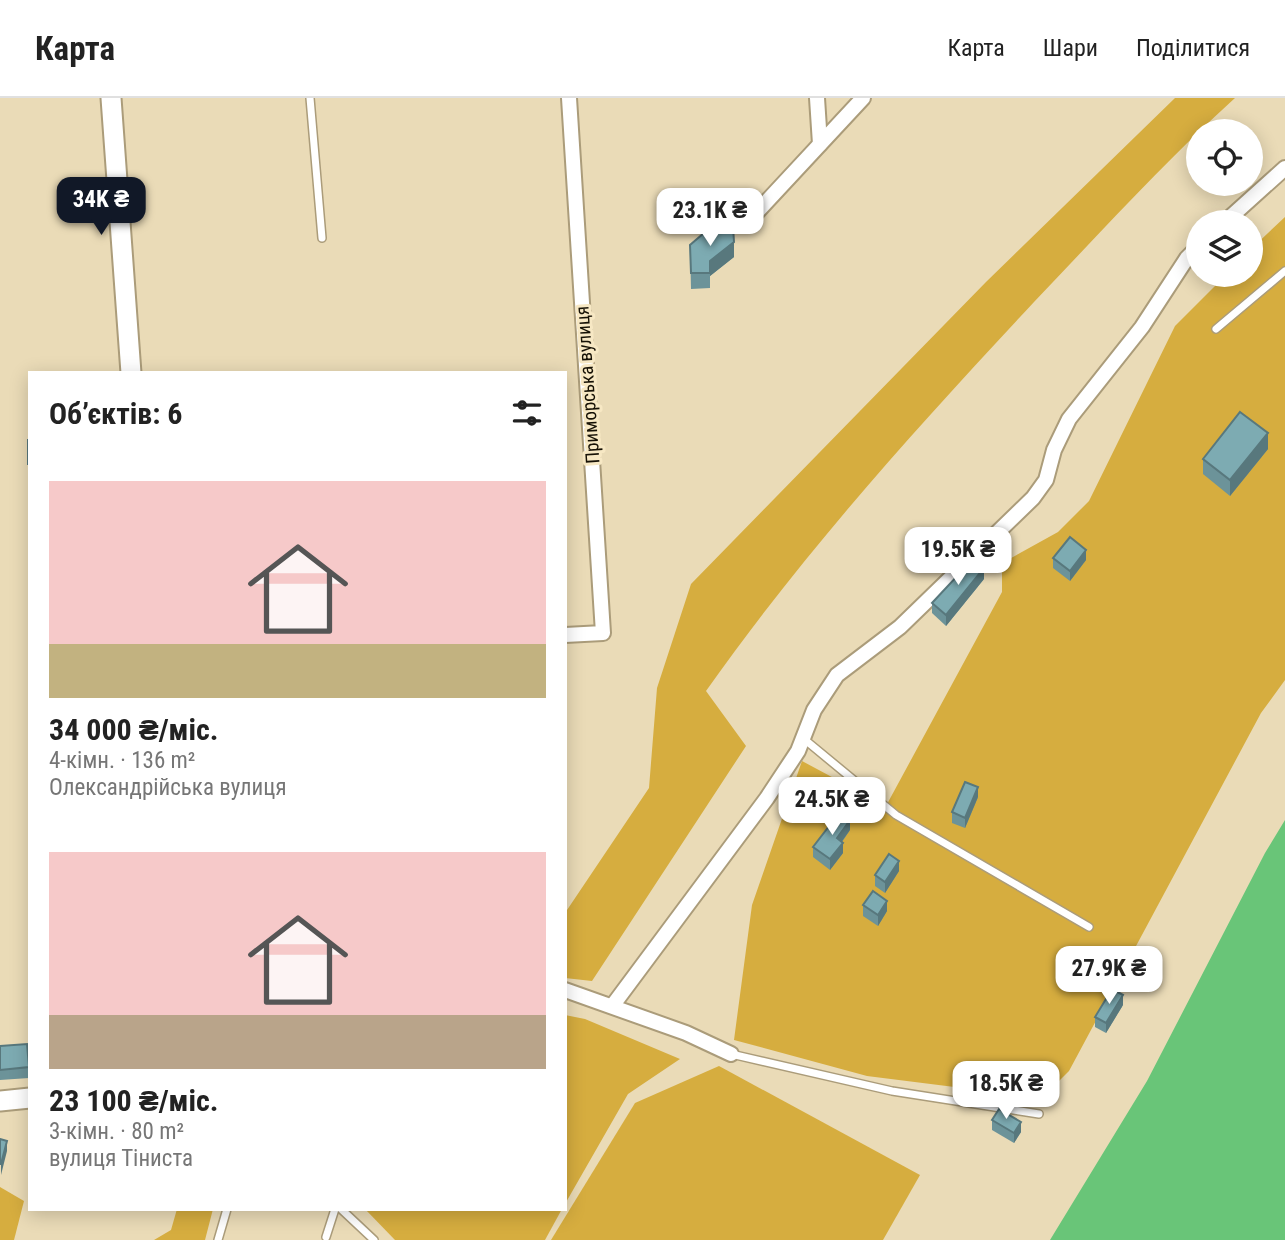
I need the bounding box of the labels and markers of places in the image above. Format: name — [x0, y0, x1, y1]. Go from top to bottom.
pin: 34K ₴ — [52, 178, 150, 237]
pin: 23.1K ₴ — [645, 188, 775, 248]
pin: 19.5K ₴ — [893, 528, 1023, 587]
pin: 24.5K ₴ — [767, 778, 897, 837]
pin: 27.9K ₴ — [1044, 946, 1174, 1006]
pin: 18.5K ₴ — [941, 1062, 1071, 1121]

